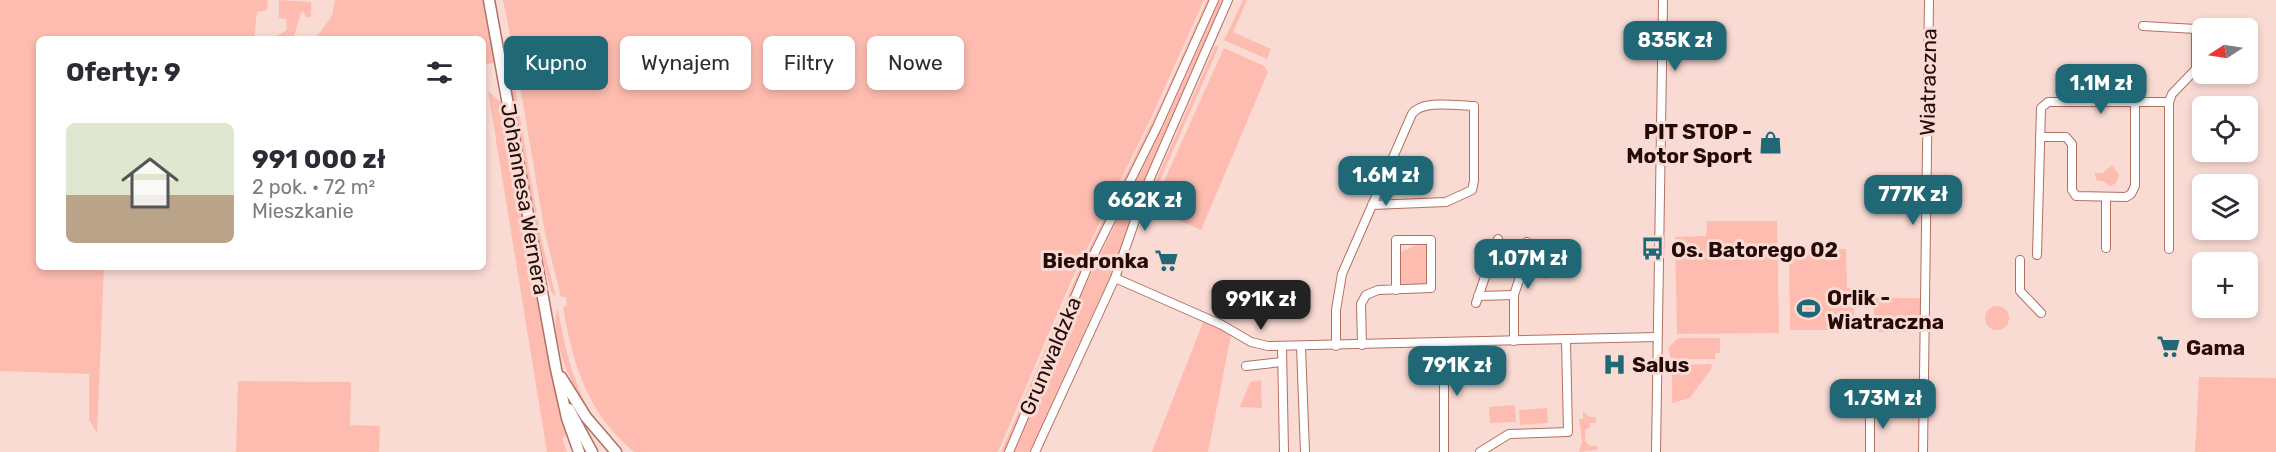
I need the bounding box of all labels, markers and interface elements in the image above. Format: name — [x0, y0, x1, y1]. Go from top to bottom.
north arrow — [2192, 18, 2258, 84]
map controls — [2192, 18, 2258, 318]
pin: 835K zł — [1620, 21, 1730, 72]
text: 835K zł — [1638, 28, 1713, 52]
street label: Wiatraczna — [1915, 28, 1941, 136]
chip: Kupno — [504, 36, 608, 90]
chip: Wynajem — [620, 36, 751, 90]
chip: Filtry — [763, 36, 855, 90]
chip: Nowe — [867, 36, 964, 90]
icon: filters — [423, 56, 456, 89]
text: Oferty: 9 — [66, 57, 181, 88]
pin: 1.1M zł — [2046, 64, 2156, 115]
text: 1.1M zł — [2069, 71, 2133, 95]
button: locate — [2192, 96, 2258, 162]
street label: Johannesa Wernera — [496, 101, 554, 297]
place label: PIT STOP - Motor Sport — [1626, 119, 1752, 168]
shop icon: PIT STOP - Motor Sport — [1757, 130, 1783, 156]
text: 991 000 zł — [252, 144, 386, 175]
icon: home — [114, 147, 186, 219]
pin: 1.6M zł — [1331, 156, 1441, 207]
text: 1.6M zł — [1352, 163, 1420, 187]
button: layers — [2192, 174, 2258, 240]
text: 2 pok. · 72 m² — [252, 175, 375, 199]
pin: 777K zł — [1858, 175, 1968, 226]
pin: 662K zł — [1090, 181, 1200, 232]
text: 777K zł — [1878, 182, 1948, 206]
text: 662K zł — [1108, 188, 1182, 212]
text: Mieszkanie — [252, 199, 354, 223]
bus stop icon: Os. Batorego 02 — [1640, 236, 1666, 262]
place label: Os. Batorego 02 — [1671, 237, 1838, 262]
pin: 1.07M zł — [1466, 239, 1590, 290]
text: 1.07M zł — [1488, 246, 1568, 270]
supermarket icon: Biedronka — [1154, 247, 1180, 273]
place label: Biedronka — [1042, 248, 1149, 273]
button: + — [2192, 252, 2258, 318]
pin: 991K zł — [1206, 280, 1316, 331]
place label: Orlik - Wiatraczna — [1827, 285, 1944, 334]
text: 991K zł — [1226, 287, 1296, 311]
street label: Grunwaldzka — [1014, 293, 1086, 419]
sports icon: Orlik - Wiatraczna — [1796, 296, 1822, 322]
supermarket icon: Gama — [2155, 334, 2181, 360]
place label: Gama — [2186, 335, 2245, 360]
pin: 791K zł — [1402, 346, 1512, 397]
hospital icon: Salus — [1601, 351, 1627, 377]
place label: Salus — [1632, 352, 1689, 377]
text: 791K zł — [1422, 353, 1492, 377]
pin: 1.73M zł — [1821, 379, 1945, 430]
text: 1.73M zł — [1844, 386, 1922, 410]

